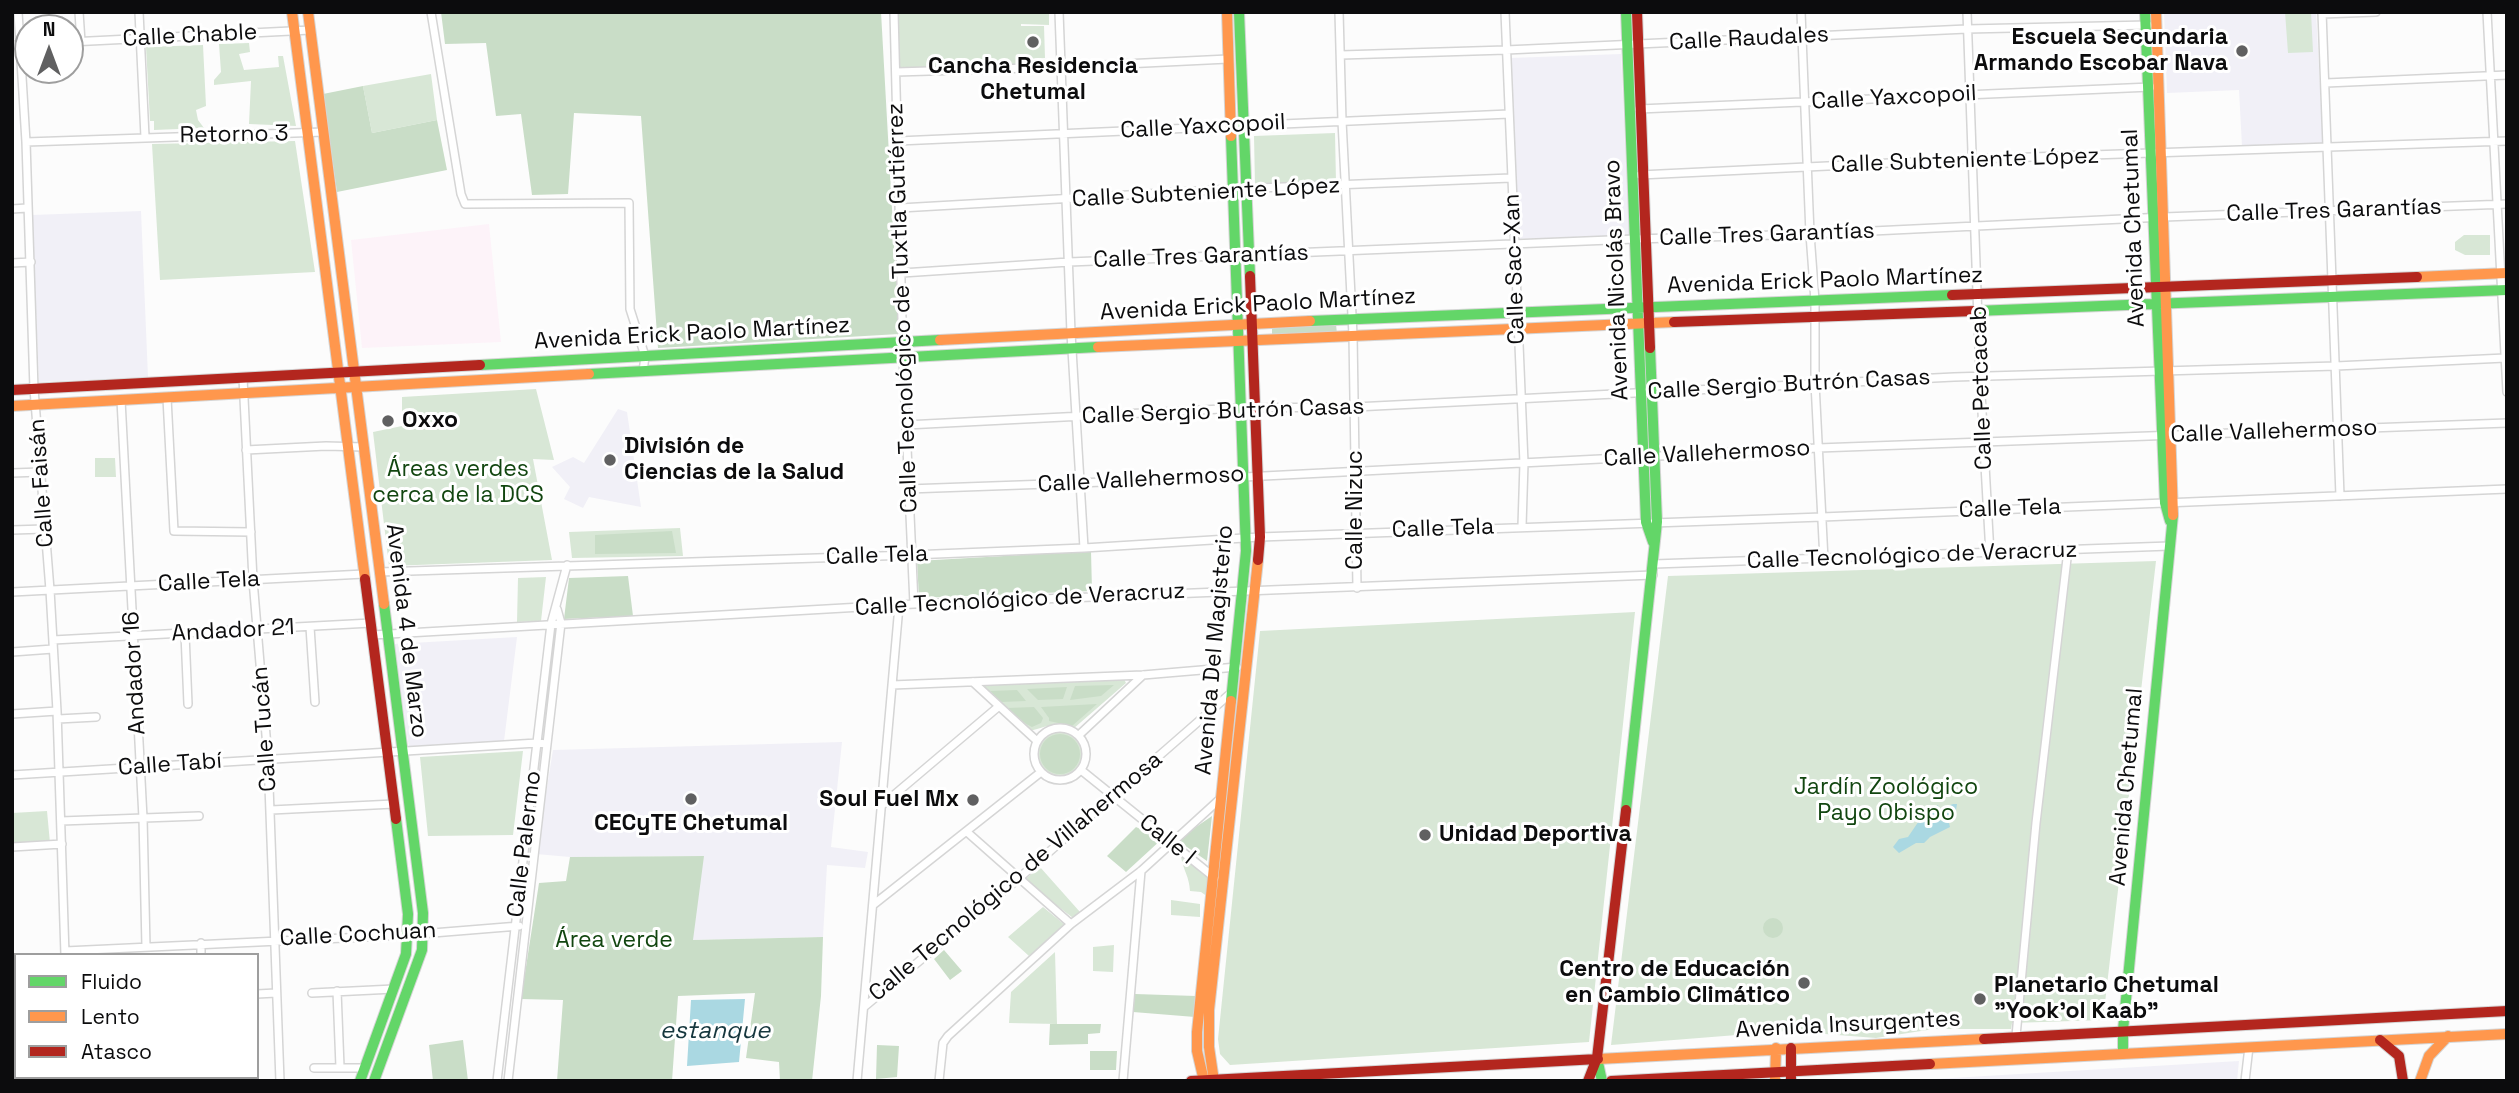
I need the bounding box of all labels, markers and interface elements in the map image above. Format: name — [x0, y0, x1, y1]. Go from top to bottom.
north arrow — [14, 14, 84, 84]
text: N — [43, 17, 55, 42]
street label: Calle Chable — [122, 19, 258, 53]
street label: Calle Raudales — [1669, 21, 1829, 57]
place label: Escuela Secundaria Armando Escobar Nava — [1974, 24, 2228, 78]
marker: Cancha Residencia Chetumal — [1025, 34, 1041, 50]
marker: Escuela Secundaria Armando Escobar Nava — [2234, 43, 2250, 59]
place label: Cancha Residencia Chetumal — [928, 53, 1138, 107]
street label: Calle Yaxcopoil — [1811, 80, 1977, 116]
street label: Calle Tecnológico de Tuxtla Gutiérrez — [882, 103, 924, 513]
street label: Calle Yaxcopoil — [1120, 109, 1286, 145]
street label: Retorno 3 — [179, 120, 289, 150]
street label: Avenida Chetumal — [2117, 128, 2151, 328]
street label: Calle Subteniente López — [1830, 143, 2100, 179]
street label: Avenida Nicolás Bravo — [1599, 159, 1635, 401]
street label: Calle Subteniente López — [1071, 172, 1341, 214]
street label: Calle Sac-Xan — [1499, 193, 1531, 345]
street label: Calle Tres Garantías — [2226, 193, 2442, 229]
street label: Calle Tres Garantías — [1659, 217, 1875, 253]
street label: Calle Tres Garantías — [1093, 239, 1309, 275]
street label: Avenida Erick Paolo Martínez — [1666, 262, 1984, 300]
street label: Avenida Erick Paolo Martínez — [1099, 283, 1417, 327]
street label: Calle Petcacab — [1965, 306, 1999, 470]
street label: Avenida Erick Paolo Martínez — [533, 312, 851, 356]
street label: Calle Sergio Butrón Casas — [1647, 364, 1931, 406]
street label: Calle Sergio Butrón Casas — [1081, 393, 1365, 431]
place label: Oxxo — [402, 407, 458, 435]
marker: Oxxo — [380, 413, 396, 429]
street label: Calle Vallehermoso — [2170, 415, 2378, 449]
street label: Calle Faisán — [24, 418, 60, 548]
place label: División de Ciencias de la Salud — [624, 433, 844, 487]
street label: Calle Vallehermoso — [1603, 435, 1811, 473]
street label: Calle Nizuc — [1342, 450, 1370, 570]
marker: División de Ciencias de la Salud — [602, 452, 618, 468]
park label: Áreas verdes cerca de la DCS — [372, 456, 544, 510]
street label: Calle Vallehermoso — [1037, 461, 1245, 499]
street label: Calle Tela — [1958, 493, 2062, 525]
street label: Calle Tela — [1391, 513, 1495, 545]
street label: Avenida 4 de Marzo — [379, 522, 433, 740]
street label: Avenida Del Magisterio — [1190, 524, 1240, 776]
street label: Calle Tecnológico de Veracruz — [1746, 536, 2078, 576]
street label: Calle Tela — [825, 540, 929, 572]
street label: Calle Tela — [157, 566, 261, 598]
street label: Calle Tecnológico de Veracruz — [854, 578, 1186, 622]
street label: Andador 16 — [118, 611, 152, 735]
street label: Andador 21 — [171, 614, 295, 648]
street label: Calle Tucán — [247, 665, 283, 793]
street label: Avenida Chetumal — [2105, 687, 2149, 887]
street label: Calle Tecnológico de Villahermosa — [864, 746, 1168, 1008]
street label: Calle Tabí — [117, 748, 223, 782]
street label: Calle Palermo — [502, 769, 548, 919]
park label: Jardín Zoológico Payo Obispo — [1794, 774, 1978, 828]
place label: Soul Fuel Mx — [819, 786, 959, 814]
marker: CECyTE Chetumal — [683, 791, 699, 807]
marker: Soul Fuel Mx — [965, 792, 981, 808]
street label: Calle I — [1133, 809, 1201, 871]
place label: CECyTE Chetumal — [594, 810, 788, 838]
place label: Unidad Deportiva — [1439, 821, 1632, 849]
marker: Unidad Deportiva — [1417, 827, 1433, 843]
street label: Calle Cochuan — [279, 917, 437, 953]
park label: Área verde — [555, 927, 673, 955]
legend — [14, 953, 259, 1079]
place label: Centro de Educación en Cambio Climático — [1559, 956, 1790, 1010]
text: Fluido — [81, 968, 142, 995]
place label: Planetario Chetumal "Yook'ol Kaab" — [1994, 972, 2219, 1026]
marker: Centro de Educación en Cambio Climático — [1796, 975, 1812, 991]
marker: Planetario Chetumal "Yook'ol Kaab" — [1972, 991, 1988, 1007]
text: Lento — [81, 1003, 140, 1030]
street label: Avenida Insurgentes — [1735, 1005, 1961, 1045]
water label: estanque — [660, 1017, 770, 1045]
text: Atasco — [81, 1038, 152, 1065]

